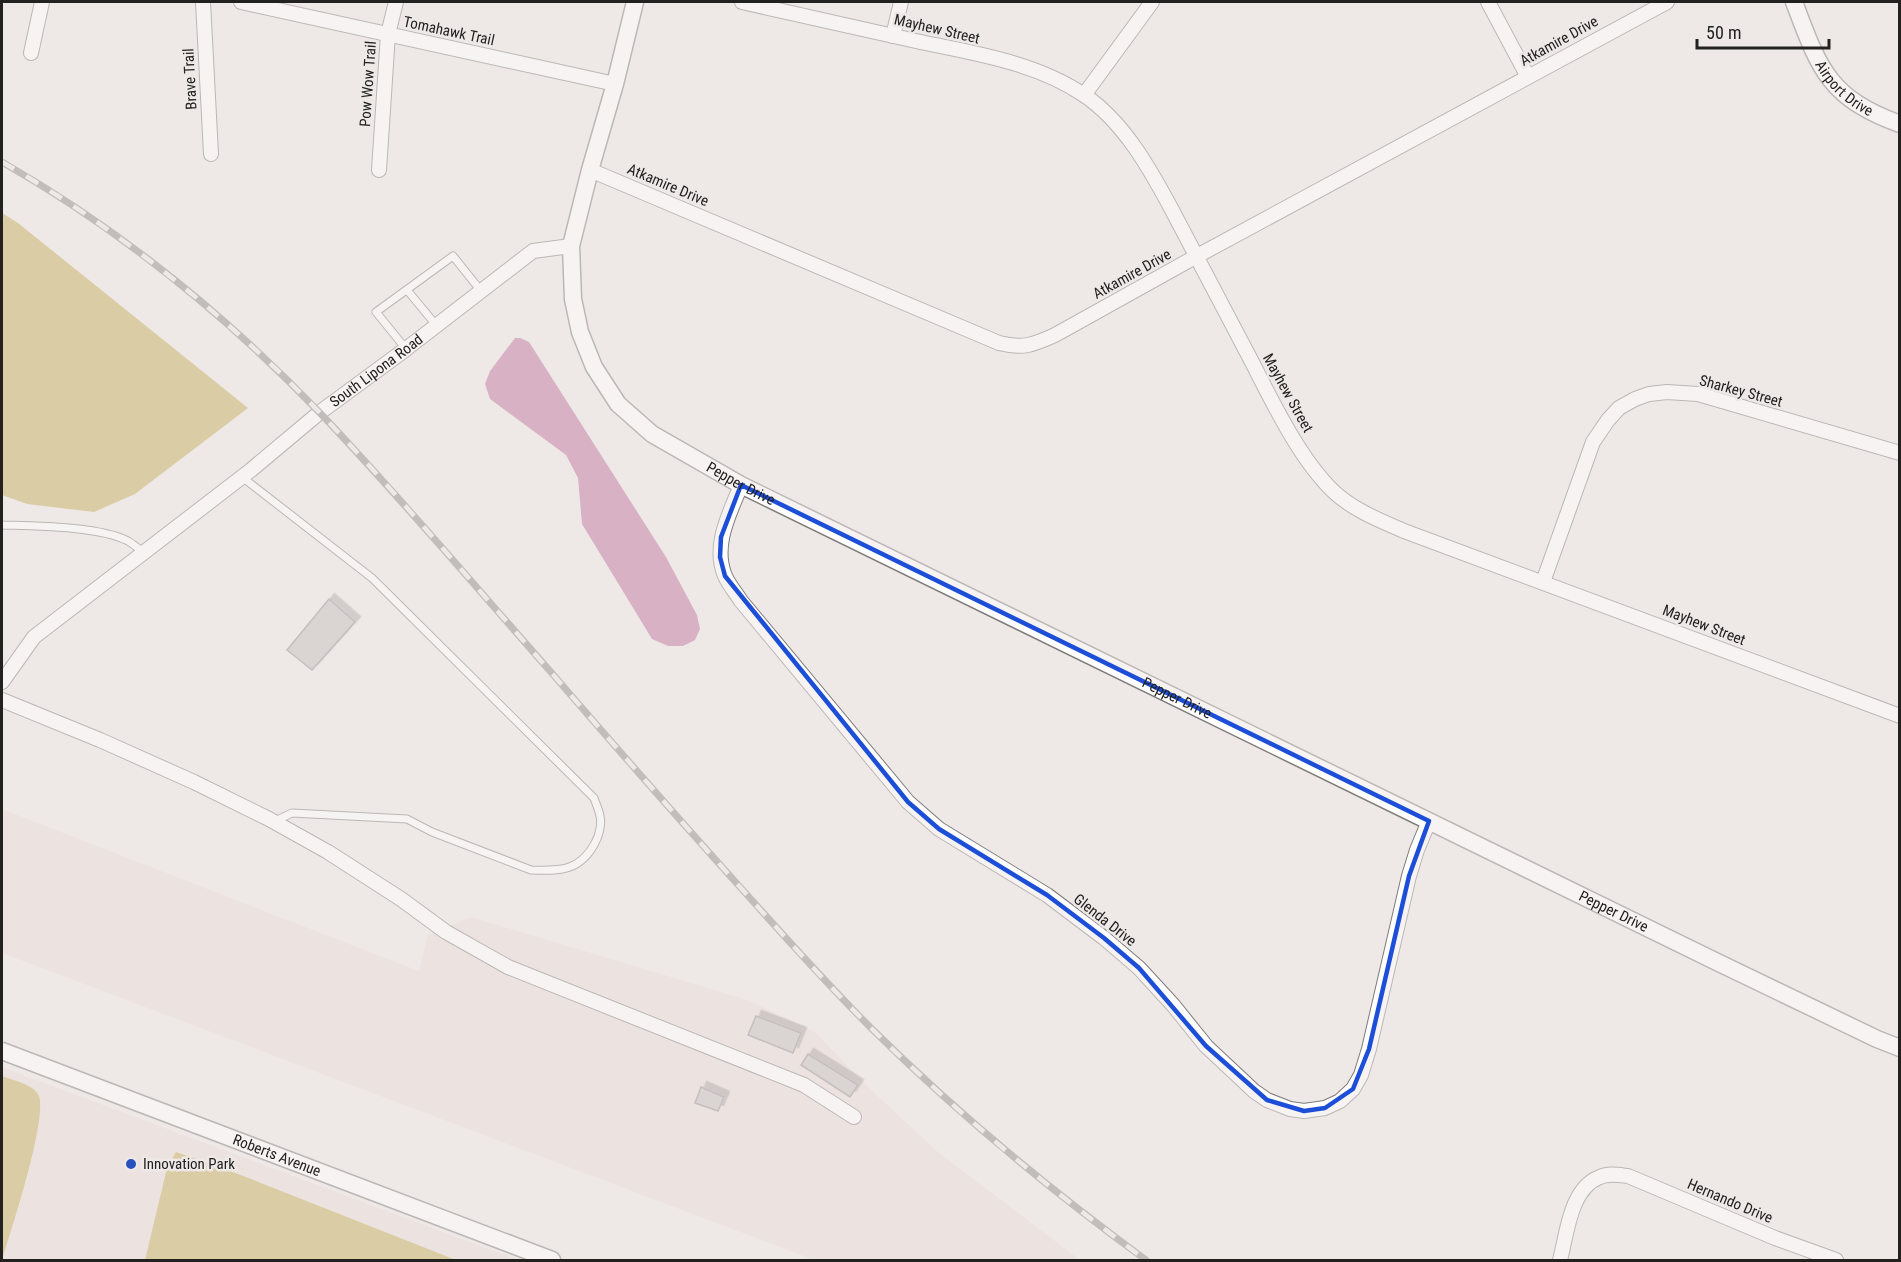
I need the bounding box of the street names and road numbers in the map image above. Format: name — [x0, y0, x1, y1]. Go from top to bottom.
street label: Mayhew Street — [892, 10, 982, 48]
street label: Atkamire Drive — [1517, 12, 1601, 70]
street label: Tomahawk Trail — [402, 13, 496, 49]
street label: Pow Wow Trail — [356, 40, 380, 128]
street label: Brave Trail — [179, 48, 201, 110]
street label: Airport Drive — [1811, 57, 1876, 120]
street label: Atkamire Drive — [625, 160, 711, 210]
street label: Atkamire Drive — [1090, 245, 1174, 303]
street label: South Lipona Road — [326, 330, 426, 411]
street label: Mayhew Street — [1259, 350, 1317, 436]
street label: Sharkey Street — [1698, 371, 1784, 411]
street label: Pepper Drive — [703, 458, 778, 509]
street label: Mayhew Street — [1660, 601, 1748, 649]
street label: Pepper Drive — [1139, 673, 1215, 723]
street label: Pepper Drive — [1576, 887, 1651, 936]
street label: Glenda Drive — [1070, 890, 1140, 950]
street label: Roberts Avenue — [230, 1131, 323, 1180]
street label: Hernando Drive — [1685, 1175, 1775, 1227]

